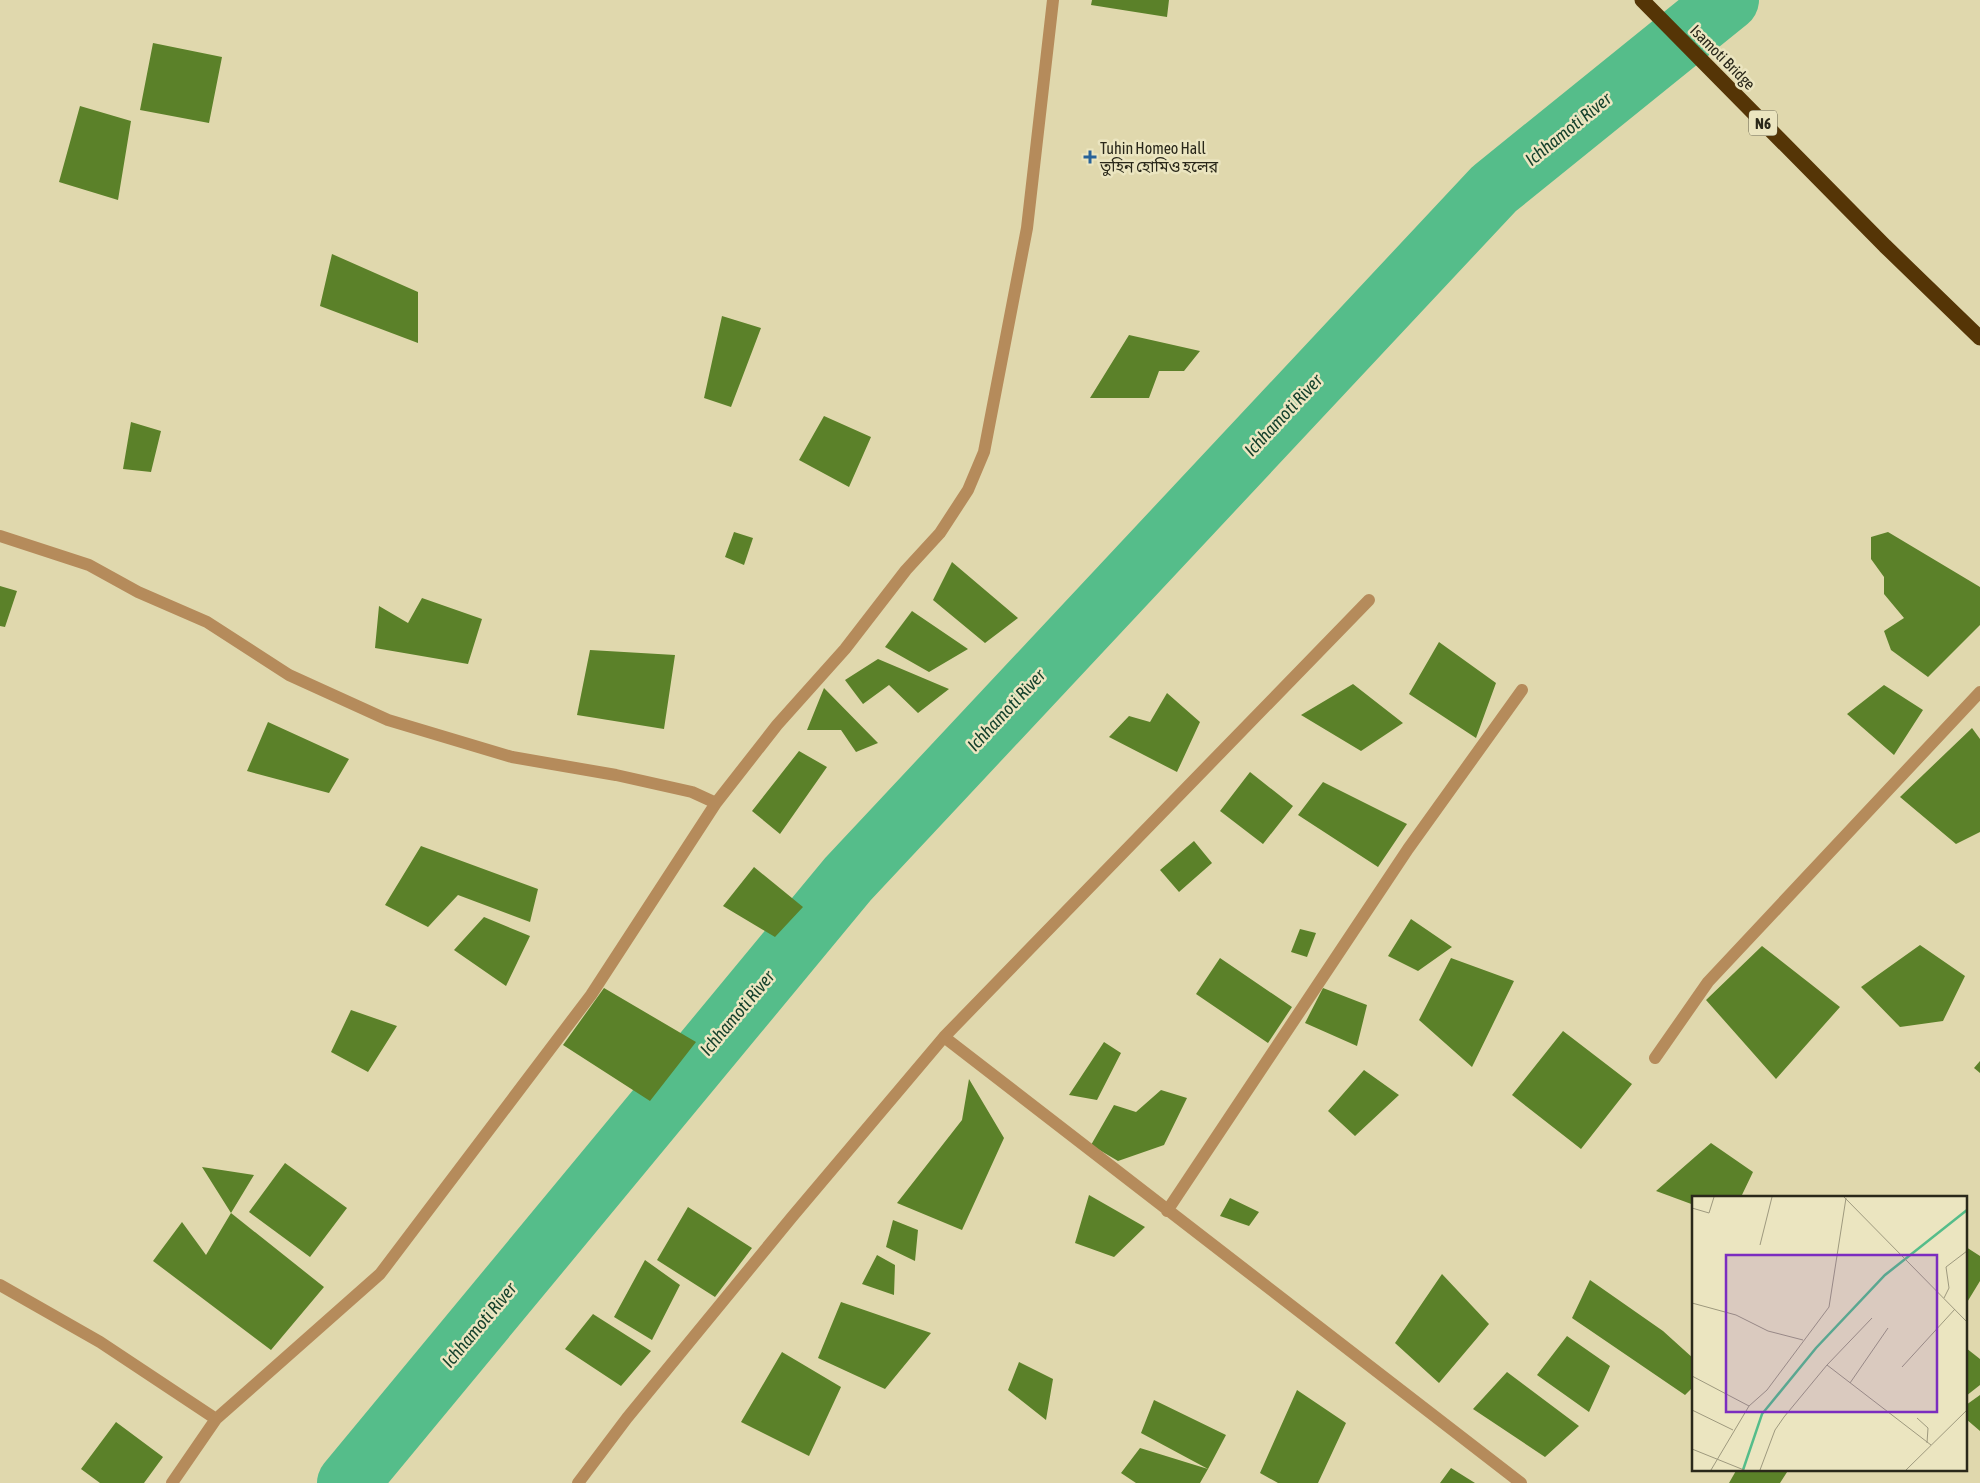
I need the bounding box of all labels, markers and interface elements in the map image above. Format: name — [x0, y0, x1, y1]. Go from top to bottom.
street label: Isamoti Bridge — [1686, 21, 1759, 94]
water label: Ichhamoti River — [1521, 88, 1616, 170]
road number: N6 — [1749, 110, 1777, 136]
place label: Tuhin Homeo Hall তুহিন হোমিও হলের — [1099, 139, 1219, 176]
marker: Tuhin Homeo Hall তুহিন হোমিও হলের — [1084, 151, 1096, 163]
water label: Ichhamoti River — [1240, 369, 1327, 460]
water label: Ichhamoti River — [963, 664, 1050, 755]
water label: Ichhamoti River — [695, 966, 779, 1060]
inset map — [1692, 1196, 1968, 1470]
water label: Ichhamoti River — [437, 1278, 521, 1372]

